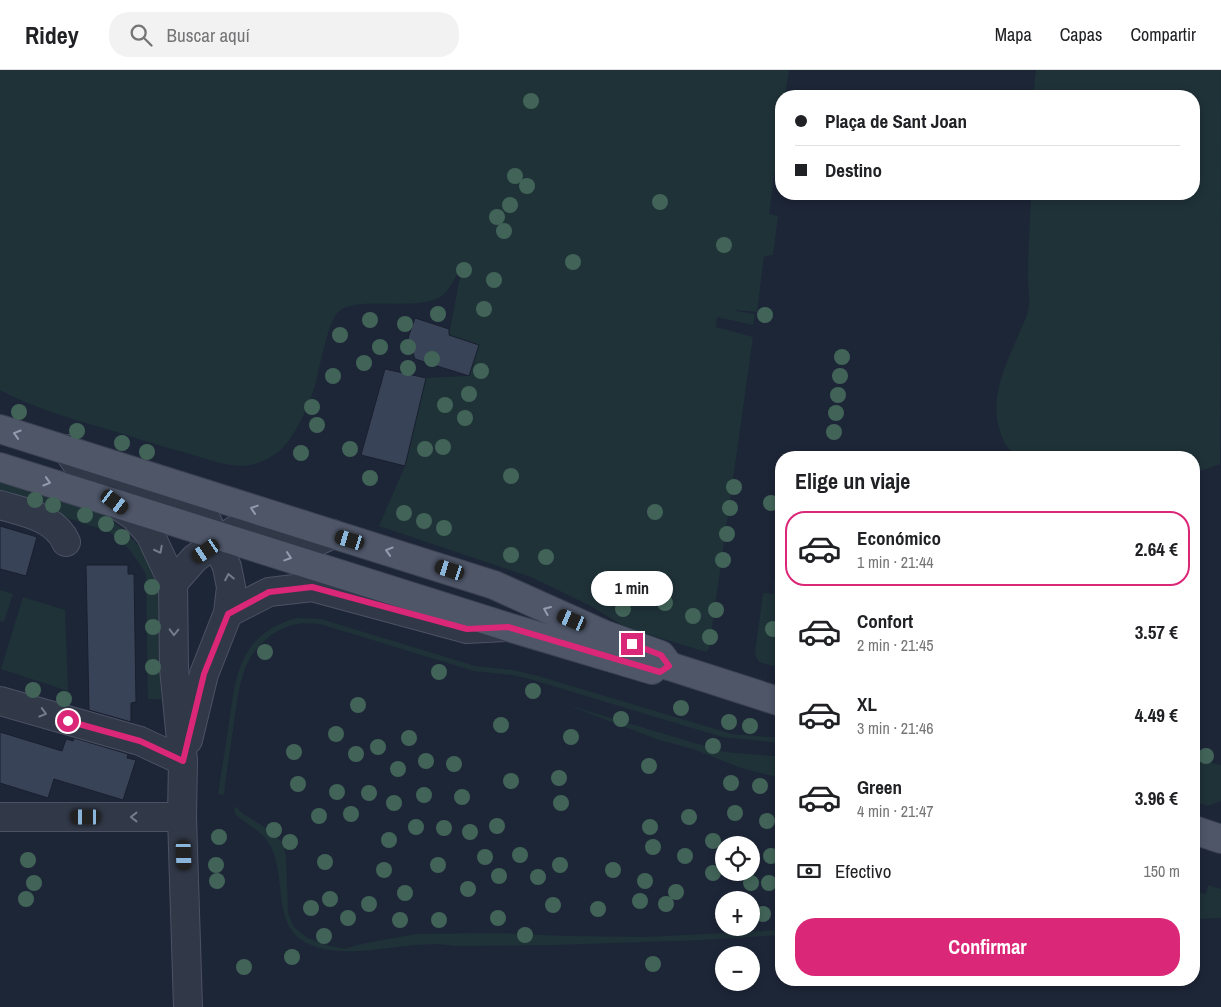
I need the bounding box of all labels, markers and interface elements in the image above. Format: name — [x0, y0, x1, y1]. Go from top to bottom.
search box — [109, 12, 459, 57]
text: Ridey — [25, 19, 79, 51]
icon: search — [127, 21, 155, 49]
text: Buscar aquí — [167, 22, 250, 48]
text: Mapa — [995, 22, 1032, 47]
text: Capas — [1060, 22, 1102, 47]
text: Compartir — [1130, 22, 1196, 47]
text: Plaça de Sant Joan — [825, 108, 967, 134]
text: Destino — [825, 157, 882, 183]
one-way arrow — [13, 430, 21, 440]
text: Elige un viaje — [795, 466, 910, 496]
one-way arrow — [42, 476, 50, 486]
car — [98, 487, 131, 517]
one-way arrow — [250, 504, 258, 514]
text: Económico — [857, 525, 941, 551]
icon: car — [797, 526, 842, 571]
car — [333, 528, 366, 552]
car — [189, 536, 222, 566]
text: 2.64 € — [1135, 536, 1178, 562]
one-way arrow — [153, 545, 163, 554]
one-way arrow — [385, 547, 393, 557]
text: 1 min · 21:44 — [857, 551, 934, 573]
one-way arrow — [284, 552, 292, 562]
car — [433, 558, 466, 582]
callout: 1 min — [591, 572, 673, 606]
one-way arrow — [225, 573, 235, 582]
text: 1 min — [615, 577, 649, 599]
one-way arrow — [543, 605, 552, 616]
car — [555, 607, 588, 633]
text: Confort — [857, 608, 913, 634]
icon: car — [797, 609, 842, 654]
text: 3.57 € — [1135, 619, 1178, 645]
one-way arrow — [169, 628, 179, 636]
route end — [621, 633, 643, 655]
text: 2 min · 21:45 — [857, 634, 934, 656]
text: XL — [857, 691, 877, 717]
icon: car — [797, 692, 842, 737]
text: 4.49 € — [1135, 702, 1178, 728]
one-way arrow — [38, 708, 46, 718]
route start — [57, 710, 79, 732]
text: 3 min · 21:46 — [857, 717, 934, 739]
text: Green — [857, 774, 902, 800]
icon: car — [797, 775, 842, 820]
text: 3.96 € — [1135, 785, 1178, 811]
text: 4 min · 21:47 — [857, 800, 934, 822]
car — [71, 810, 101, 825]
one-way arrow — [129, 812, 137, 822]
map controls — [715, 836, 760, 991]
button: locate — [715, 836, 760, 881]
car — [175, 840, 192, 870]
icon: cash — [795, 857, 823, 885]
text: Efectivo — [835, 858, 891, 884]
text: 150 m — [1144, 860, 1180, 882]
button: + — [715, 891, 760, 936]
button: Confirmar — [795, 918, 1180, 976]
button: − — [715, 946, 760, 991]

